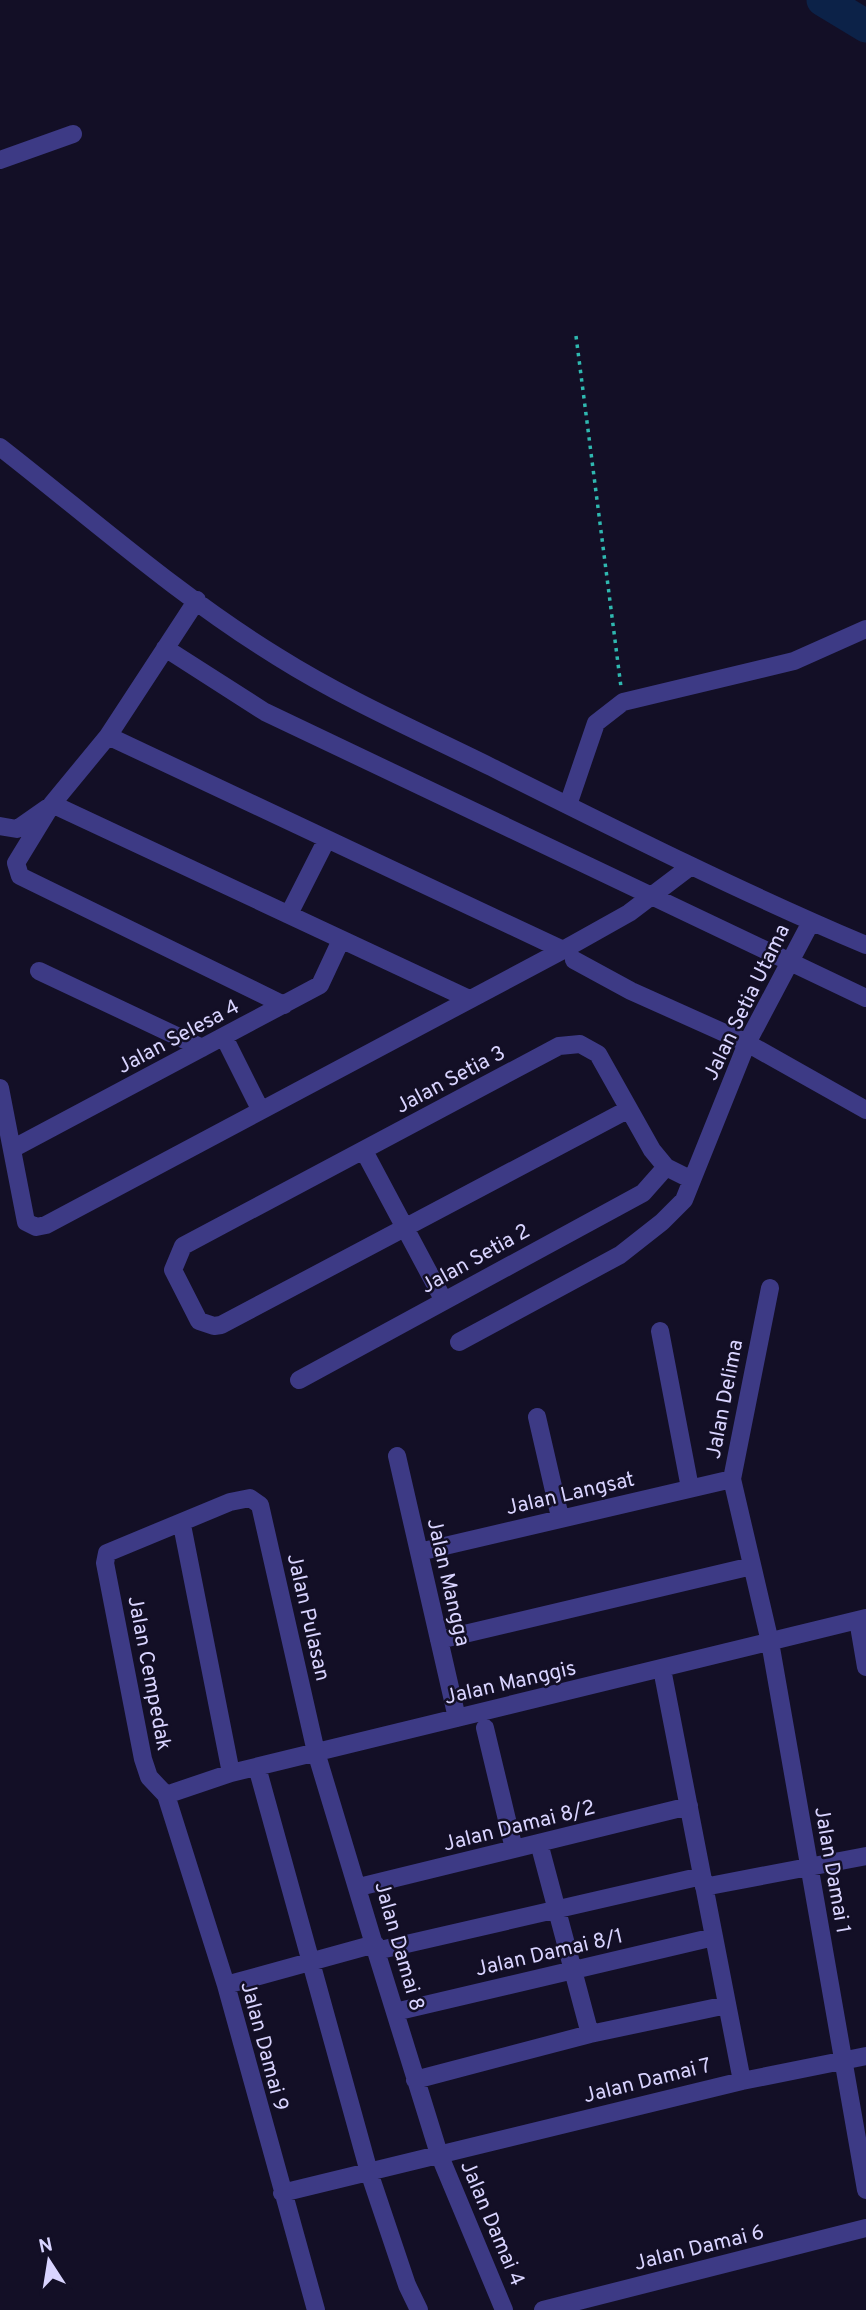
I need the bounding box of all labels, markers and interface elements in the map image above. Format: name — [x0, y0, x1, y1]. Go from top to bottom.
street label: Jalan Setia Utama — [698, 920, 797, 1085]
street label: Jalan Selesa 4 — [113, 994, 245, 1081]
street label: Jalan Setia 3 — [391, 1040, 510, 1121]
street label: Jalan Setia 2 — [416, 1218, 535, 1300]
street label: Jalan Delima — [701, 1337, 750, 1461]
street label: Jalan Langsat — [503, 1467, 637, 1522]
street label: Jalan Mangga — [420, 1516, 475, 1649]
street label: Jalan Pulasan — [280, 1551, 335, 1684]
street label: Jalan Cempedak — [120, 1594, 177, 1753]
street label: Jalan Manggis — [442, 1655, 579, 1712]
street label: Jalan Damai 8/2 — [440, 1794, 598, 1858]
street label: Jalan Damai 1 — [807, 1805, 856, 1936]
street label: Jalan Damai 8 — [367, 1879, 430, 2014]
street label: Jalan Damai 8/1 — [473, 1923, 626, 1984]
street label: Jalan Damai 9 — [233, 1979, 294, 2114]
street label: Jalan Damai 7 — [581, 2053, 714, 2110]
street label: Jalan Damai 4 — [453, 2157, 530, 2290]
street label: Jalan Damai 6 — [632, 2219, 767, 2278]
north arrow — [14, 2226, 84, 2296]
text: N — [37, 2233, 55, 2259]

